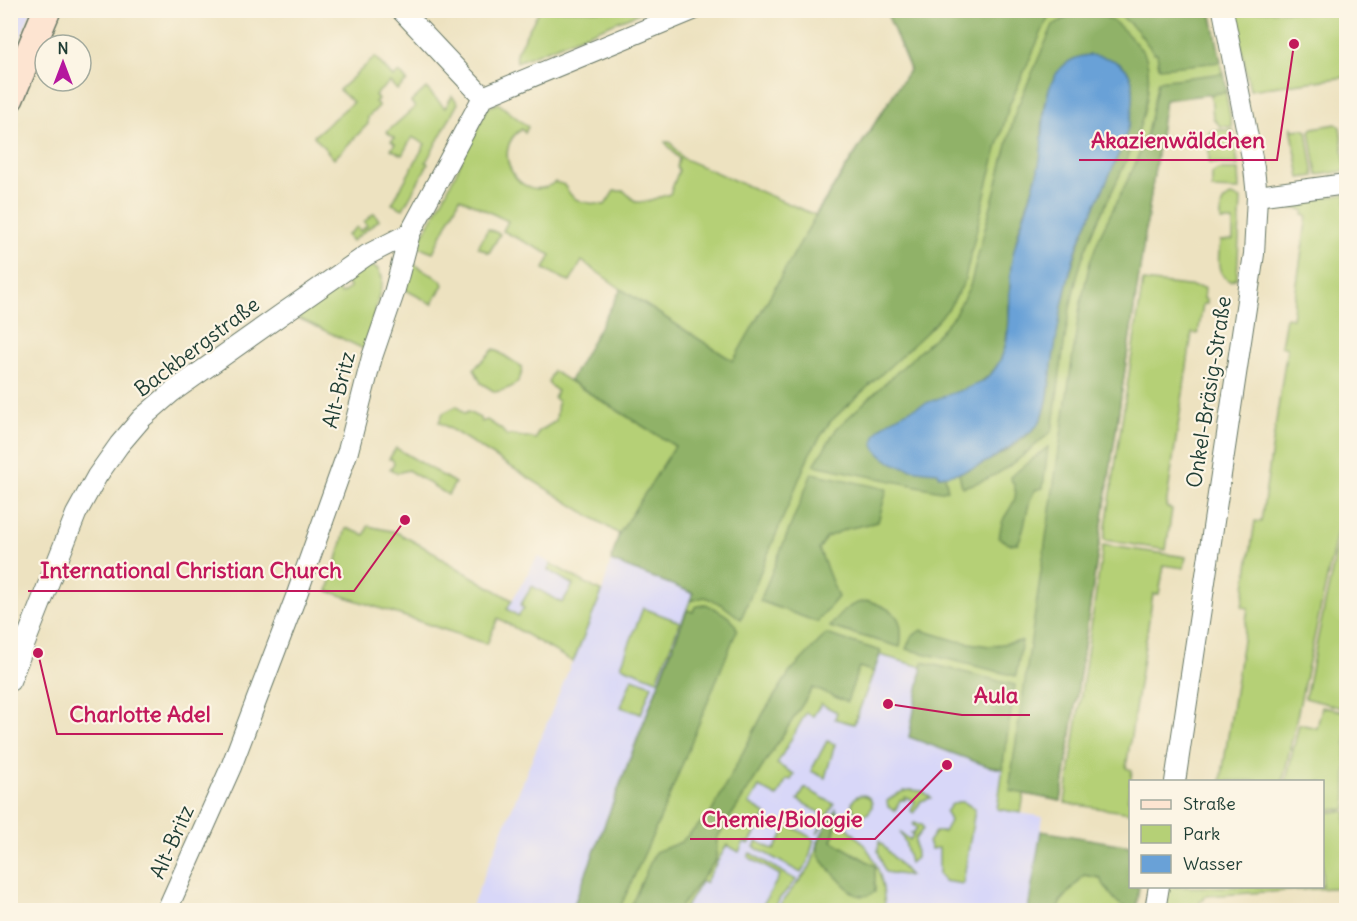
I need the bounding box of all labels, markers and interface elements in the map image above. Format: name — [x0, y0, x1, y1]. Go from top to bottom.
north arrow — [33, 33, 93, 93]
text: N — [57, 38, 69, 58]
callout: Akazienwäldchen — [1079, 120, 1277, 160]
text: Akazienwäldchen — [1091, 126, 1265, 154]
street label: Backbergstraße — [129, 291, 265, 402]
street label: Onkel-Bräsig-Straße — [1180, 294, 1237, 490]
street label: Alt-Britz — [316, 349, 361, 431]
callout: International Christian Church — [28, 551, 354, 591]
text: International Christian Church — [40, 556, 342, 584]
callout: Aula — [962, 675, 1030, 715]
text: Aula — [974, 681, 1019, 709]
callout: Charlotte Adel — [57, 694, 223, 734]
text: Charlotte Adel — [69, 700, 211, 728]
legend — [1129, 780, 1324, 888]
text: Straße — [1183, 792, 1236, 815]
callout: Chemie/Biologie — [690, 799, 875, 839]
street label: Alt-Britz — [143, 801, 200, 883]
text: Chemie/Biologie — [701, 805, 863, 833]
text: Park — [1183, 822, 1220, 845]
text: Wasser — [1183, 852, 1243, 875]

